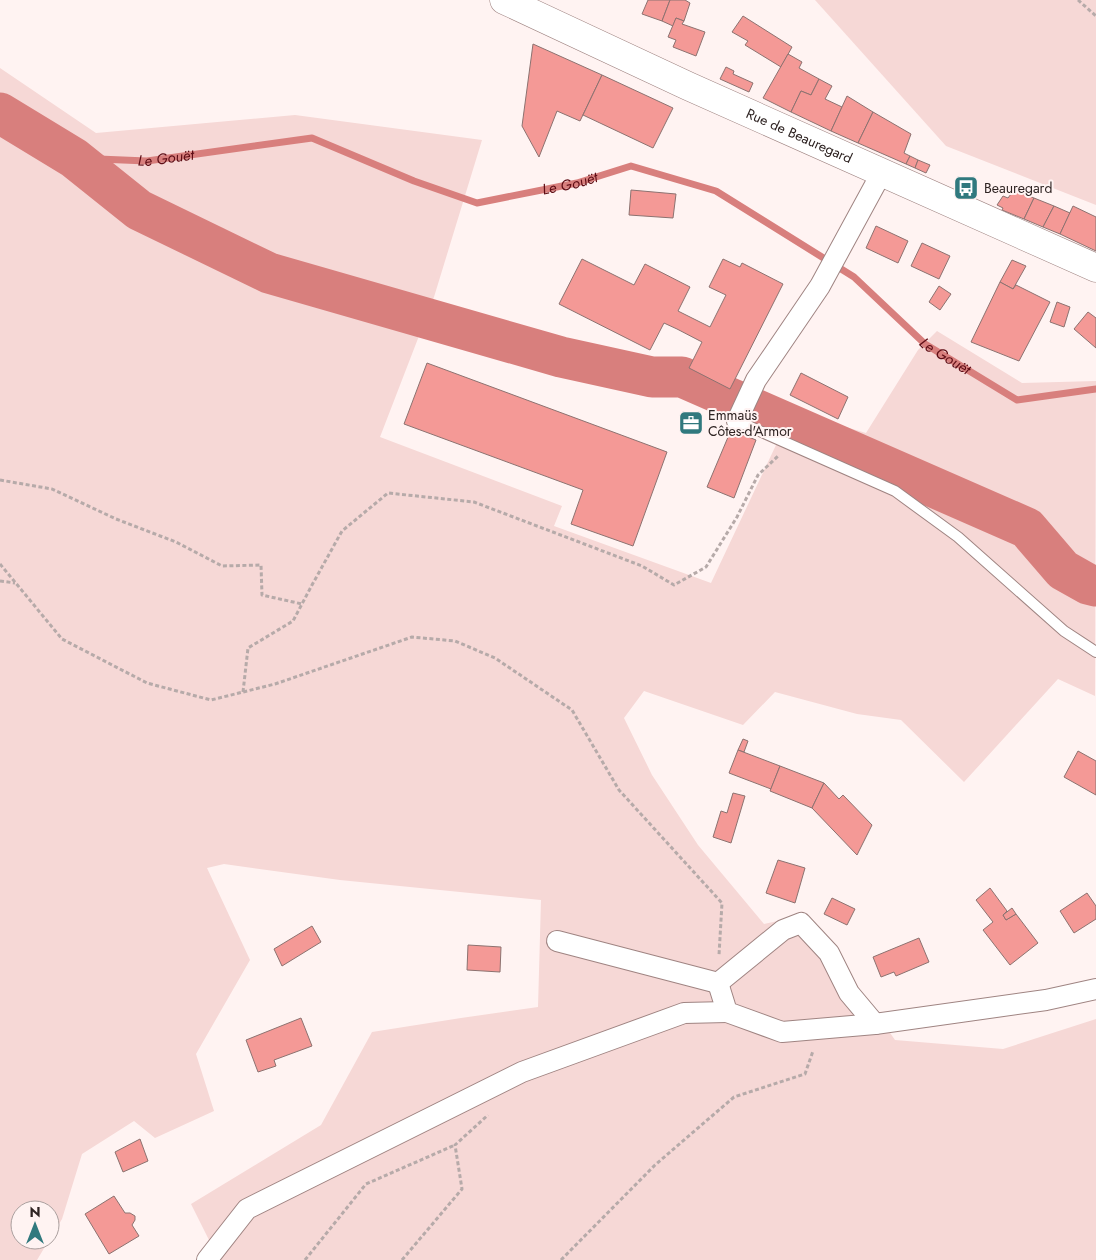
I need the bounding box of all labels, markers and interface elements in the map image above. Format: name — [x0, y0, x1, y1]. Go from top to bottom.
street label: Rue de Beauregard — [743, 103, 856, 168]
water label: Le Gouët — [137, 143, 197, 172]
water label: Le Gouët — [540, 166, 602, 201]
bus stop icon: Beauregard — [953, 175, 979, 201]
place label: Beauregard — [984, 178, 1052, 198]
water label: Le Gouët — [914, 333, 976, 381]
place label: Emmaüs Côtes-d'Armor — [708, 405, 792, 441]
office icon: Emmaüs Côtes-d'Armor — [678, 410, 704, 436]
north arrow — [10, 1200, 60, 1250]
text: N — [29, 1202, 41, 1222]

